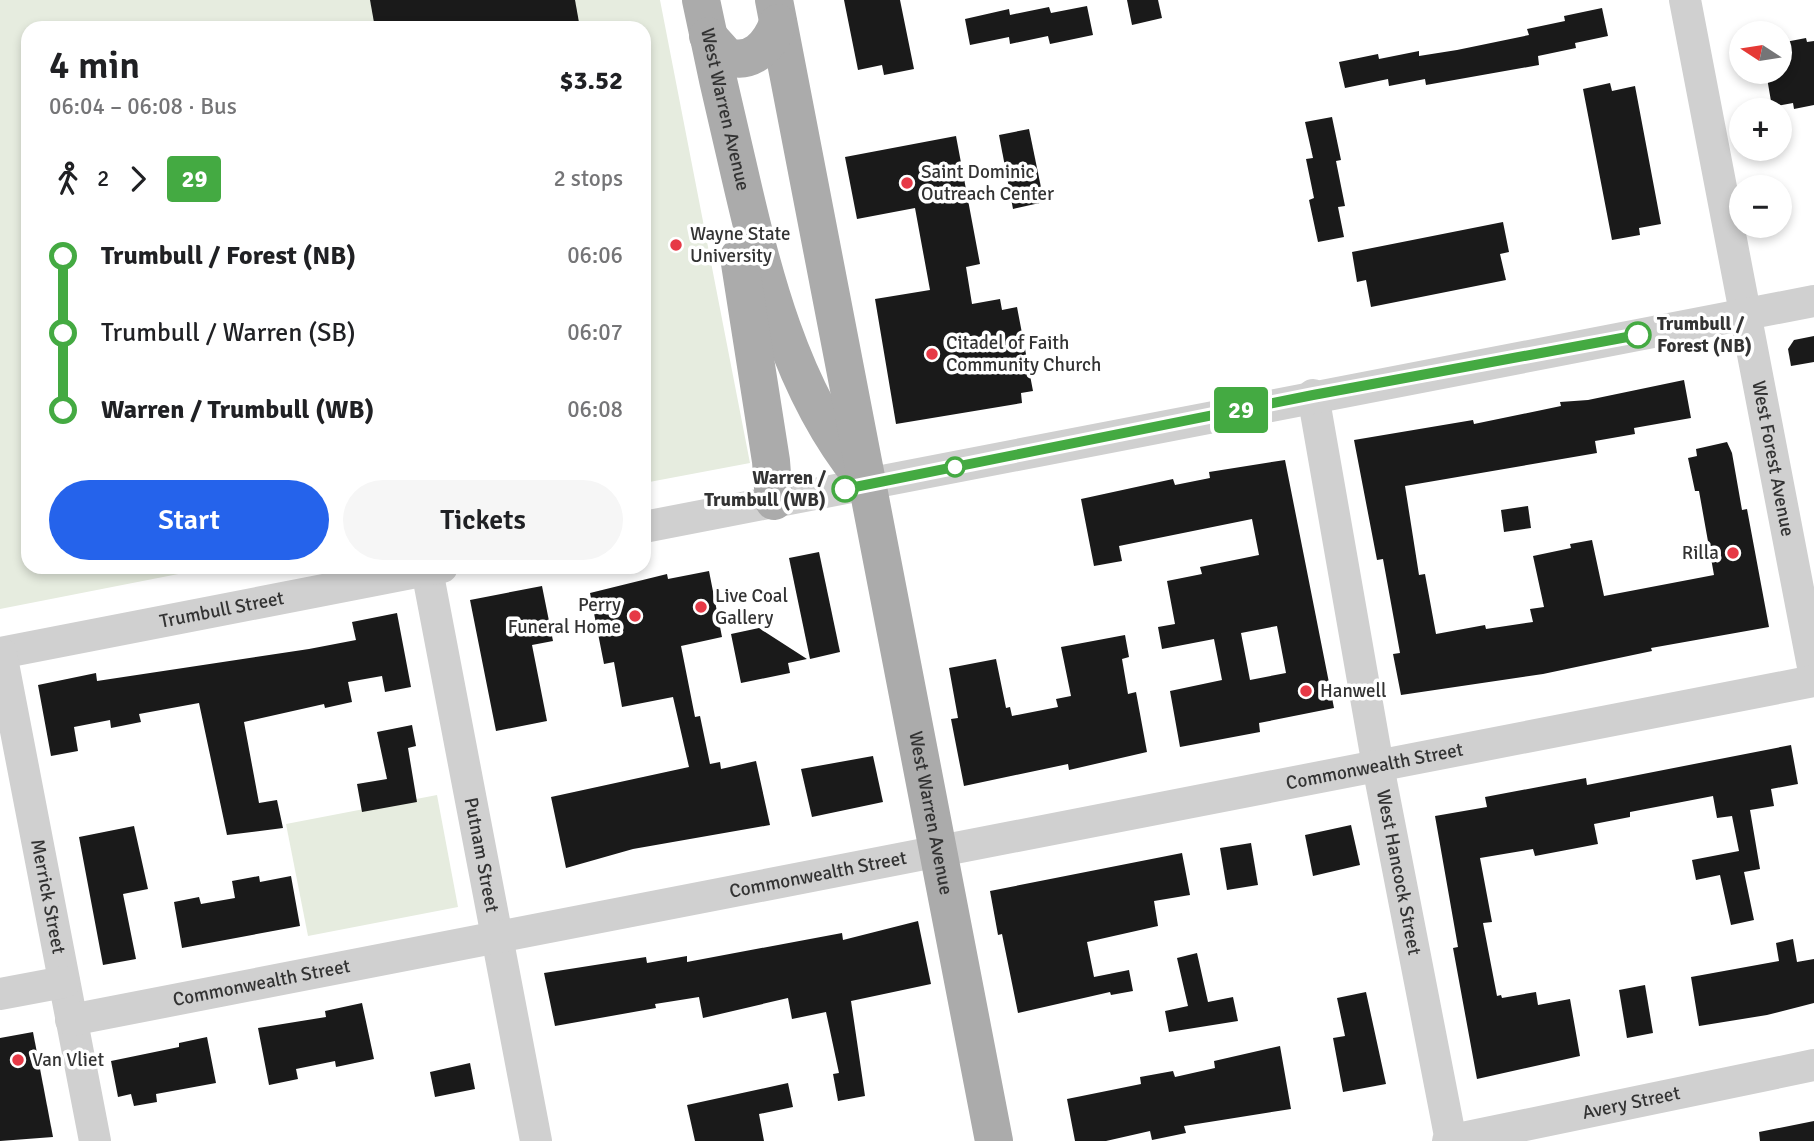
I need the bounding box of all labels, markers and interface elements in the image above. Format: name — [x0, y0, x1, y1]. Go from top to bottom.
north arrow — [1729, 21, 1792, 84]
map controls — [1729, 21, 1792, 238]
street label: West Warren Avenue — [695, 26, 755, 193]
text: 4 min — [49, 42, 140, 89]
text: $3.52 — [559, 65, 623, 97]
text: 06:04 – 06:08 · Bus — [49, 92, 237, 121]
button: + — [1729, 98, 1792, 161]
icon: walk — [49, 160, 87, 198]
icon: forward — [119, 160, 157, 198]
place label: Saint Dominic Outreach Center — [921, 160, 1054, 206]
text: 2 — [97, 164, 109, 193]
text: 29 — [181, 164, 207, 194]
text: 2 stops — [553, 164, 623, 193]
marker: Saint Dominic Outreach Center — [899, 175, 915, 191]
button: − — [1729, 175, 1792, 238]
place label: Wayne State University — [690, 222, 790, 268]
marker: Wayne State University — [668, 237, 684, 253]
text: Trumbull / Forest (NB) — [101, 240, 356, 272]
text: 06:06 — [567, 241, 623, 270]
place label: Trumbull / Forest (NB) — [1657, 312, 1752, 358]
text: Trumbull / Warren (SB) — [101, 317, 356, 349]
text: 06:07 — [567, 318, 623, 347]
marker: Trumbull / Forest (NB) — [1625, 322, 1651, 348]
place label: Citadel of Faith Community Church — [946, 331, 1101, 377]
marker: Citadel of Faith Community Church — [924, 346, 940, 362]
street label: West Forest Avenue — [1746, 379, 1800, 539]
line badge: 29 — [1210, 387, 1272, 433]
text: Warren / Trumbull (WB) — [101, 394, 374, 426]
text: 06:08 — [567, 395, 623, 424]
text: 29 — [1228, 395, 1254, 425]
unlabelled marker — [945, 457, 965, 477]
place label: Warren / Trumbull (WB) — [704, 466, 826, 512]
marker: Warren / Trumbull (WB) — [832, 476, 858, 502]
button: Start — [49, 480, 329, 560]
button: Tickets — [343, 480, 623, 560]
place label: Rilla — [1682, 541, 1719, 565]
marker: Rilla — [1725, 545, 1741, 561]
place label: Live Coal Gallery — [715, 584, 788, 630]
street label: Trumbull Street — [158, 586, 286, 634]
place label: Perry Funeral Home — [508, 593, 621, 639]
marker: Live Coal Gallery — [693, 599, 709, 615]
marker: Perry Funeral Home — [627, 608, 643, 624]
place label: Hanwell — [1320, 679, 1386, 703]
marker: Hanwell — [1298, 683, 1314, 699]
street label: West Warren Avenue — [903, 729, 958, 897]
street label: Commonwealth Street — [1284, 737, 1466, 795]
street label: West Hancock Street — [1371, 788, 1427, 957]
street label: Putnam Street — [459, 795, 504, 915]
street label: Merrick Street — [25, 837, 71, 956]
street label: Commonwealth Street — [727, 846, 909, 904]
street label: Commonwealth Street — [171, 954, 352, 1012]
place label: Van Vliet — [32, 1048, 104, 1072]
marker: Van Vliet — [10, 1052, 26, 1068]
street label: Avery Street — [1580, 1081, 1683, 1125]

